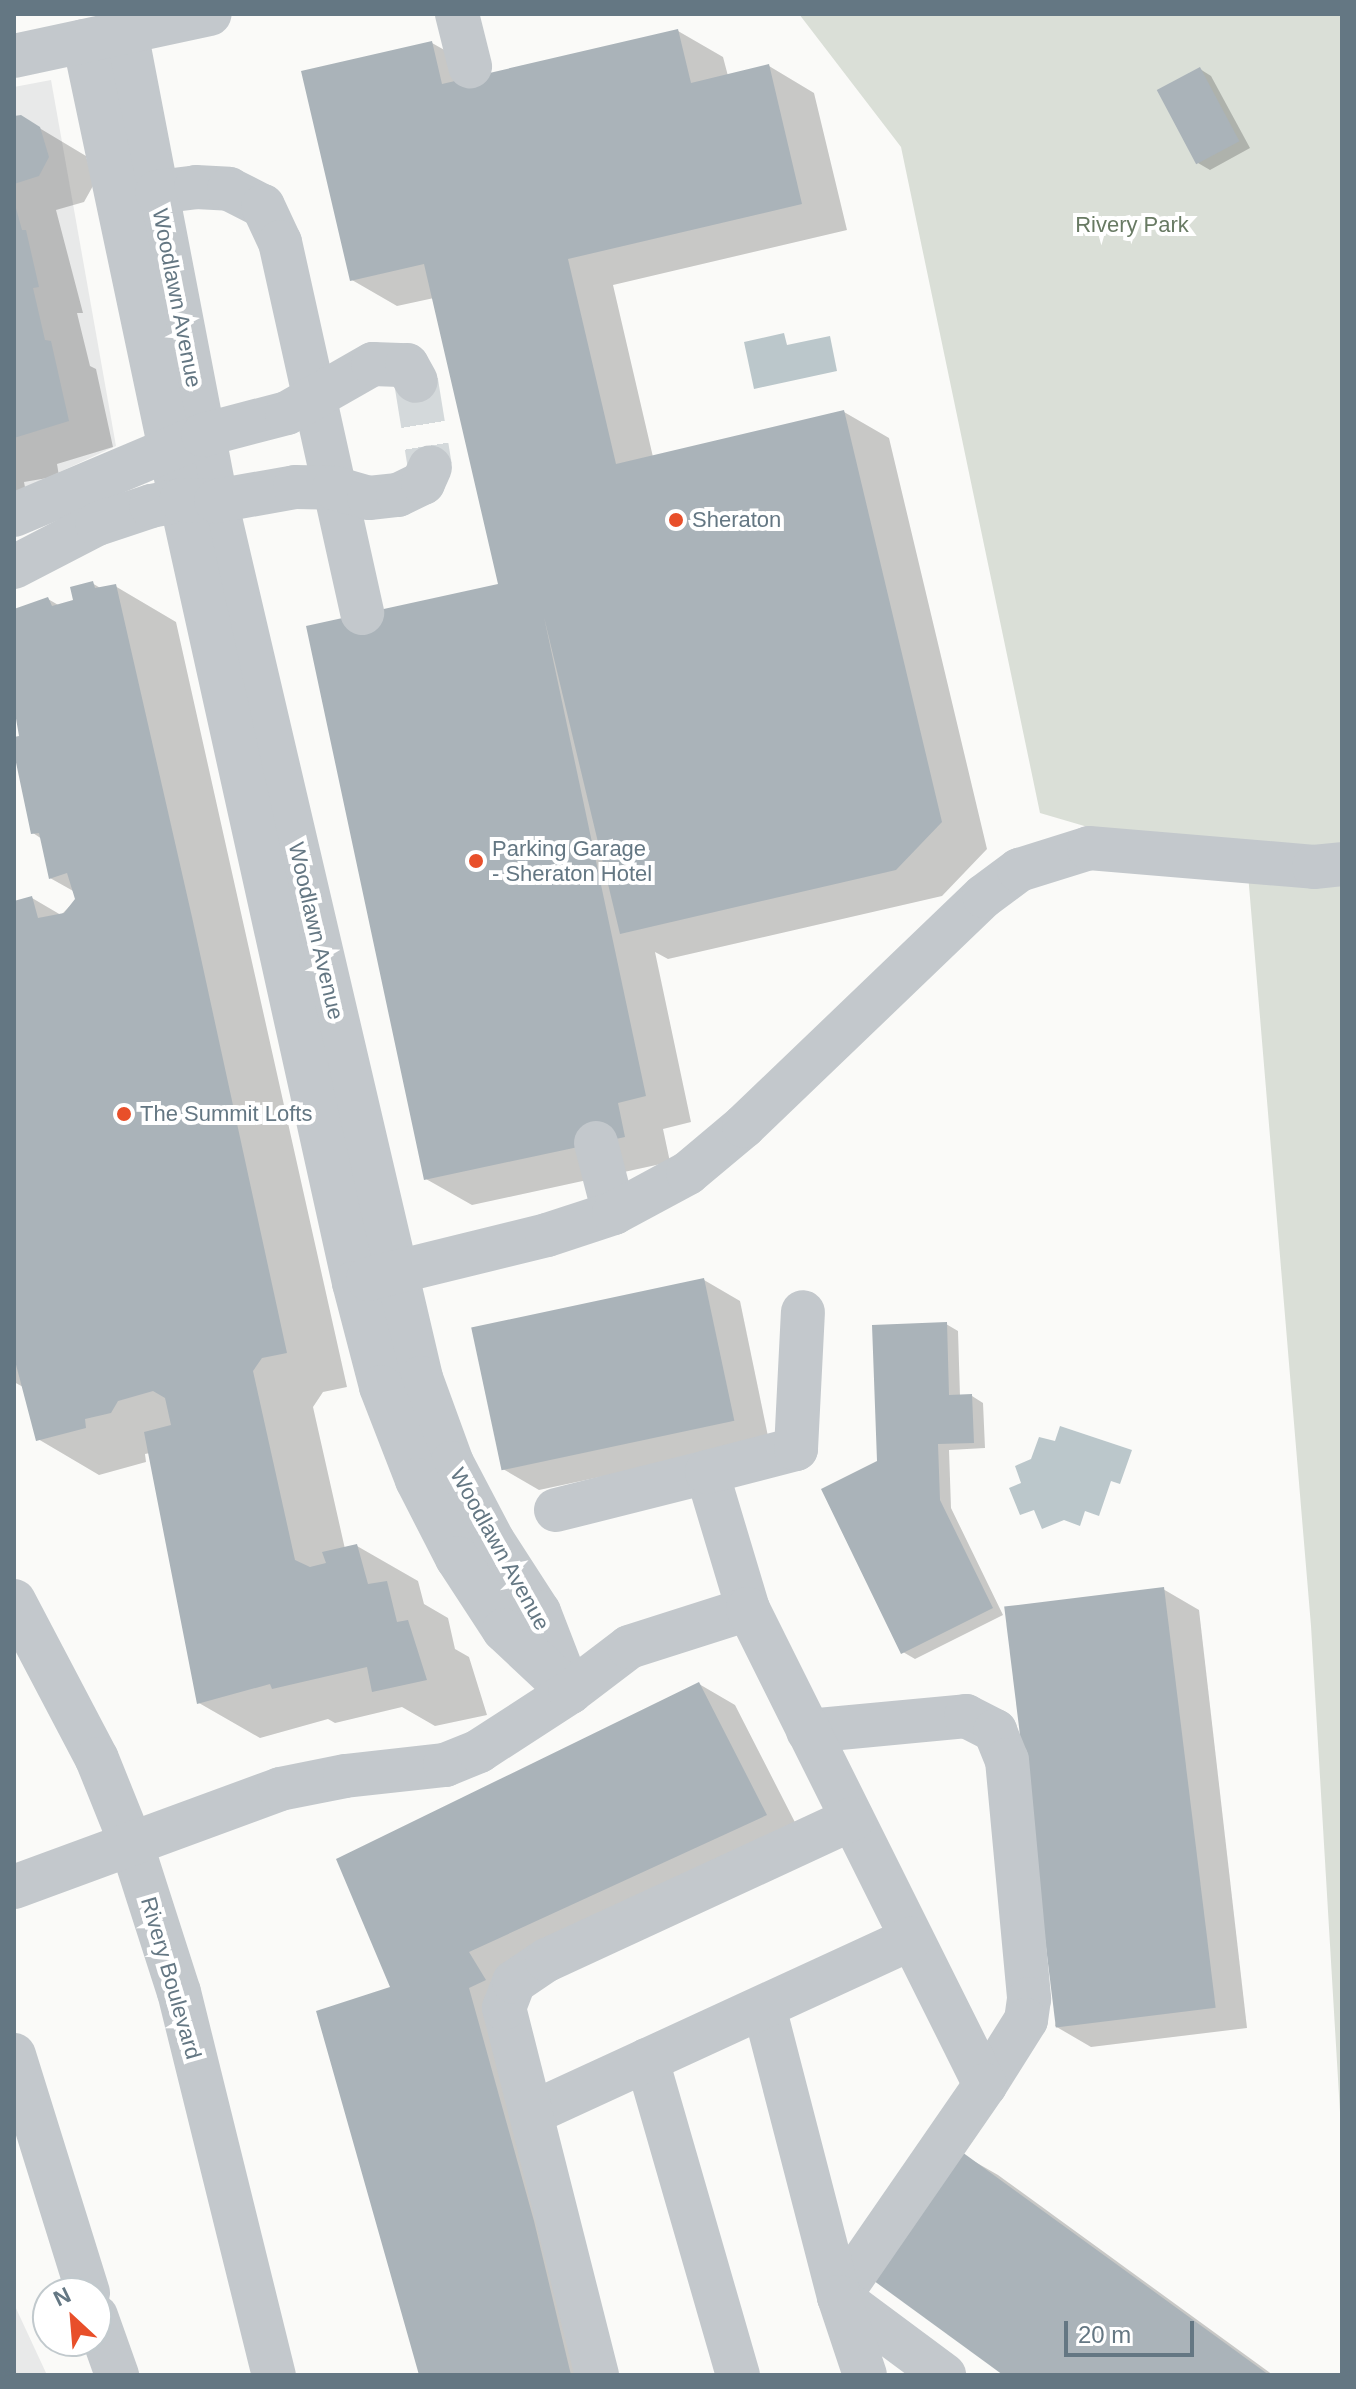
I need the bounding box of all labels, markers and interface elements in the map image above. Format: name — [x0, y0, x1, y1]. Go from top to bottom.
street label: Woodlawn Avenue — [147, 206, 207, 390]
park label: Rivery Park — [1075, 212, 1189, 238]
place label: Sheraton — [692, 507, 781, 533]
marker: Sheraton — [667, 511, 685, 529]
place label: Parking Garage - Sheraton Hotel — [492, 835, 652, 886]
street label: Woodlawn Avenue — [283, 839, 349, 1023]
marker: Parking Garage - Sheraton Hotel — [467, 852, 485, 870]
place label: The Summit Lofts — [140, 1101, 312, 1127]
marker: The Summit Lofts — [115, 1105, 133, 1123]
street label: Woodlawn Avenue — [444, 1463, 556, 1635]
street label: Rivery Boulevard — [135, 1894, 207, 2062]
north arrow — [32, 2277, 112, 2357]
text: N — [50, 2282, 75, 2311]
scale bar — [1068, 2305, 1198, 2355]
text: 20 m — [1078, 2321, 1131, 2348]

